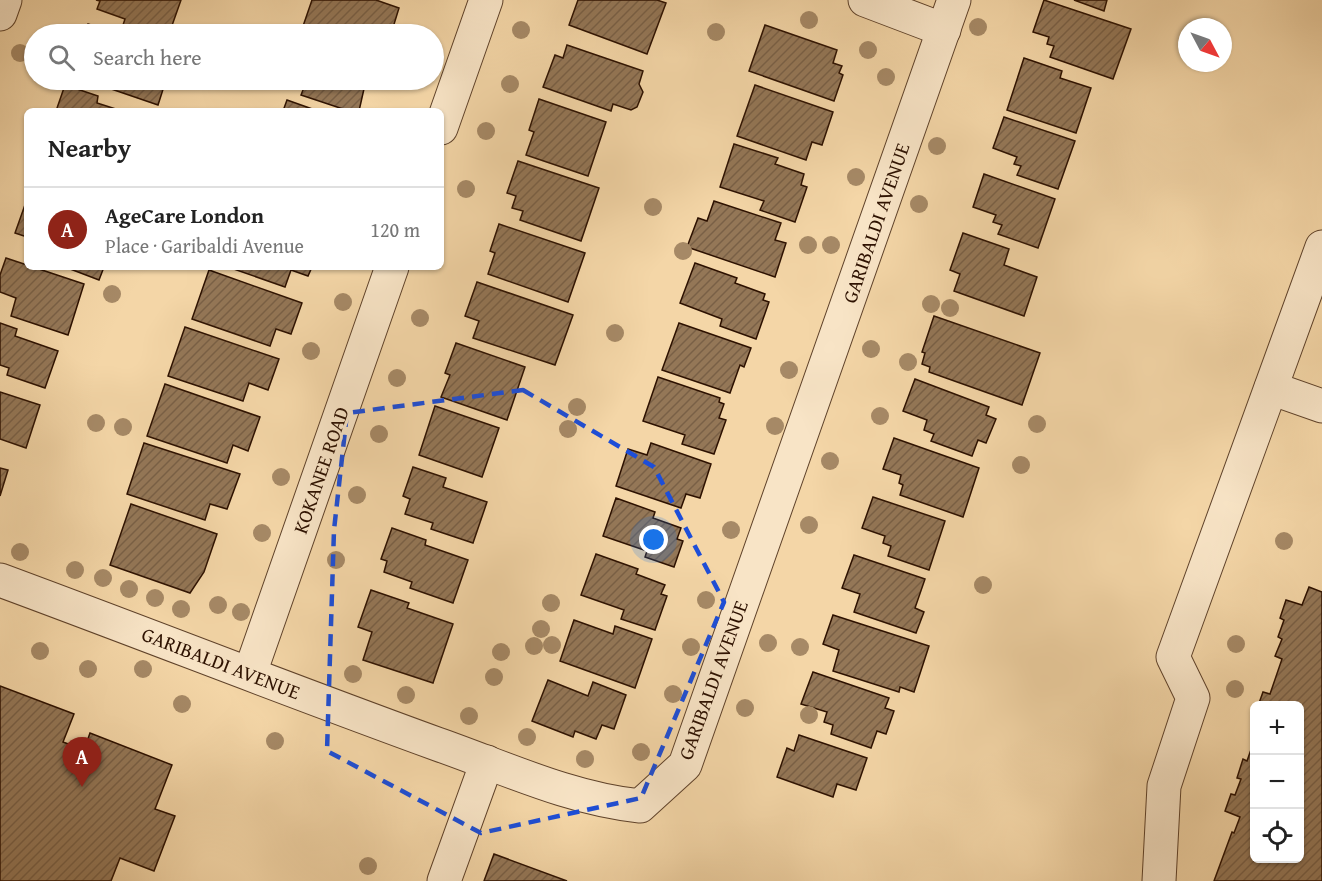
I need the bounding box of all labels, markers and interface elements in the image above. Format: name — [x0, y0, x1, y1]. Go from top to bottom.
north arrow — [1178, 18, 1232, 72]
search box — [24, 24, 444, 90]
icon: search — [45, 41, 78, 74]
text: Search here — [93, 41, 202, 73]
text: Nearby — [48, 128, 131, 167]
street label: GARIBALDI AVENUE — [835, 139, 917, 307]
text: AgeCare London — [105, 199, 264, 231]
text: A — [61, 215, 74, 244]
text: 120 m — [370, 215, 420, 244]
text: Place · Garibaldi Avenue — [105, 231, 304, 260]
street label: KOKANEE ROAD — [285, 402, 356, 537]
your location — [639, 525, 668, 554]
street label: GARIBALDI AVENUE — [670, 596, 755, 764]
street label: GARIBALDI AVENUE — [138, 619, 305, 706]
map controls — [1250, 701, 1304, 863]
button: + — [1250, 701, 1304, 755]
pin: A — [62, 738, 101, 787]
button: − — [1250, 755, 1304, 809]
button: locate — [1250, 809, 1304, 863]

